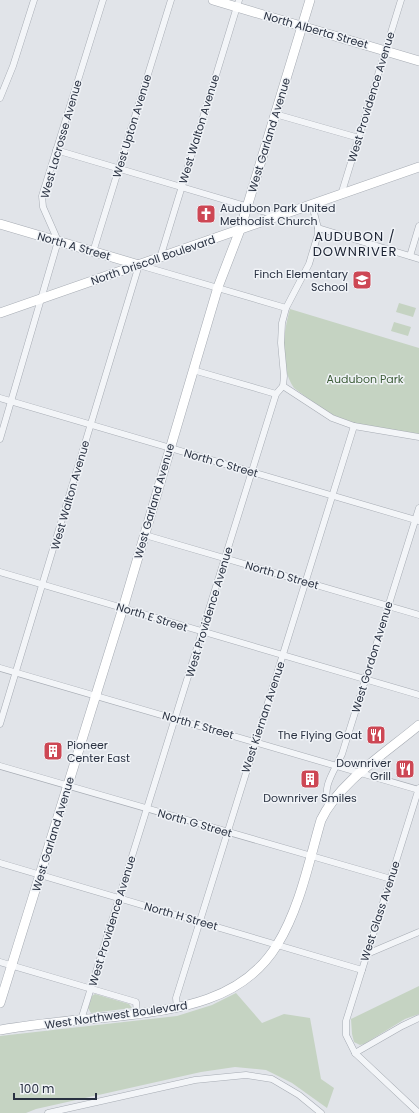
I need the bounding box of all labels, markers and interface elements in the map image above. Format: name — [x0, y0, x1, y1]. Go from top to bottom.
street label: North Alberta Street — [262, 7, 370, 53]
street label: West Providence Avenue — [344, 30, 399, 164]
street label: West Upton Avenue — [109, 72, 155, 180]
street label: West Walton Avenue — [175, 72, 223, 186]
street label: West Garland Avenue — [244, 75, 294, 194]
street label: West Lacrosse Avenue — [36, 78, 86, 200]
place label: Audubon Park United Methodist Church — [220, 200, 335, 229]
church icon: Audubon Park United Methodist Church — [195, 203, 217, 225]
district label: AUDUBON / DOWNRIVER — [313, 227, 397, 261]
street label: North A Street — [36, 228, 112, 264]
street label: North Driscoll Boulevard — [89, 231, 217, 289]
place label: Finch Elementary School — [254, 266, 349, 295]
school or university icon: Finch Elementary School — [351, 269, 373, 291]
park label: Audubon Park — [327, 371, 404, 387]
street label: West Walton Avenue — [47, 438, 93, 552]
street label: West Garland Avenue — [130, 441, 178, 560]
street label: North C Street — [182, 445, 260, 481]
street label: West Providence Avenue — [182, 545, 237, 679]
street label: North D Street — [243, 557, 321, 593]
street label: North E Street — [114, 599, 190, 635]
street label: West Gordon Avenue — [347, 599, 397, 715]
street label: West Kiernan Avenue — [237, 659, 289, 775]
street label: North F Street — [160, 707, 236, 743]
restaurant icon: The Flying Goat — [365, 724, 387, 746]
place label: The Flying Goat — [278, 727, 362, 743]
place label: Pioneer Center East — [67, 737, 130, 766]
building icon: Pioneer Center East — [42, 740, 64, 762]
place label: Downriver Grill — [336, 755, 391, 784]
restaurant icon: Downriver Grill — [394, 758, 416, 780]
building icon: Downriver Smiles — [299, 768, 321, 790]
street label: West Garland Avenue — [28, 774, 78, 893]
place label: Downriver Smiles — [263, 790, 357, 806]
street label: North G Street — [156, 805, 234, 841]
street label: West Providence Avenue — [85, 854, 140, 988]
street label: West Glass Avenue — [356, 859, 404, 963]
street label: North H Street — [142, 898, 220, 934]
street label: West Northwest Boulevard — [43, 997, 189, 1033]
scale bar — [14, 1075, 96, 1101]
text: 100 m — [20, 1080, 54, 1097]

